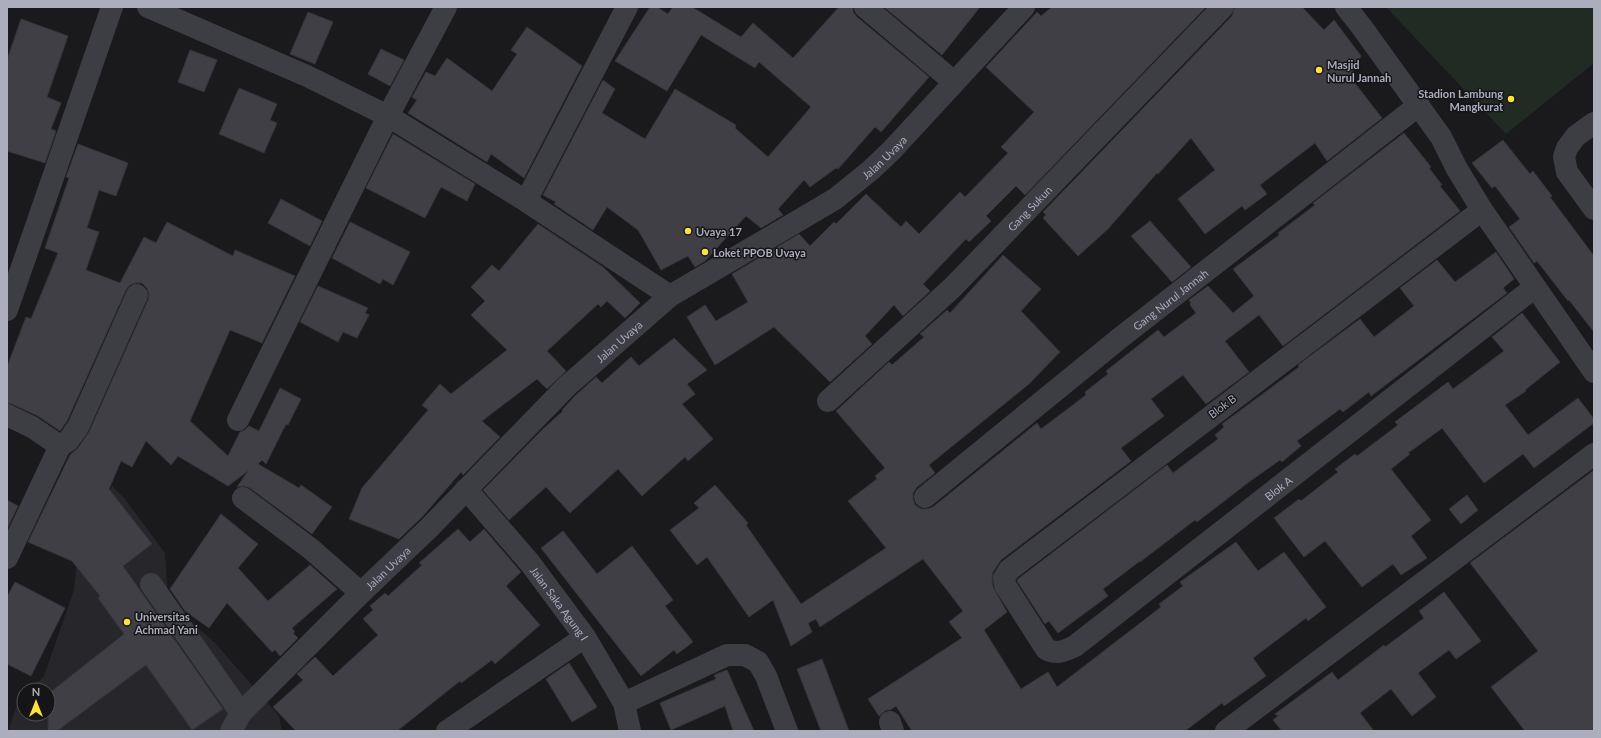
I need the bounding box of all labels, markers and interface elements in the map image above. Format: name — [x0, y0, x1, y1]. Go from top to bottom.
place label: Masjid Nurul Jannah — [1327, 58, 1391, 84]
marker: Masjid Nurul Jannah — [1314, 65, 1324, 75]
place label: Stadion Lambung Mangkurat — [1418, 87, 1504, 113]
marker: Stadion Lambung Mangkurat — [1506, 94, 1516, 104]
street label: Jalan Uvaya — [859, 133, 909, 181]
street label: Gang Sukun — [1004, 183, 1054, 233]
place label: Uvaya 17 — [696, 225, 742, 238]
marker: Uvaya 17 — [683, 226, 693, 236]
place label: Loket PPOB Uvaya — [713, 246, 806, 259]
marker: Loket PPOB Uvaya — [700, 247, 710, 257]
street label: Gang Nurul Jannah — [1130, 266, 1210, 332]
street label: Jalan Uvaya — [593, 317, 644, 365]
street label: Blok B — [1206, 391, 1238, 421]
street label: Blok A — [1262, 472, 1295, 502]
street label: Jalan Uvaya — [362, 543, 413, 592]
street label: Jalan Saka Agung I — [528, 564, 592, 642]
place label: Universitas Achmad Yani — [134, 610, 198, 636]
marker: Universitas Achmad Yani — [122, 617, 132, 627]
north arrow — [16, 682, 56, 722]
text: N — [32, 685, 40, 698]

